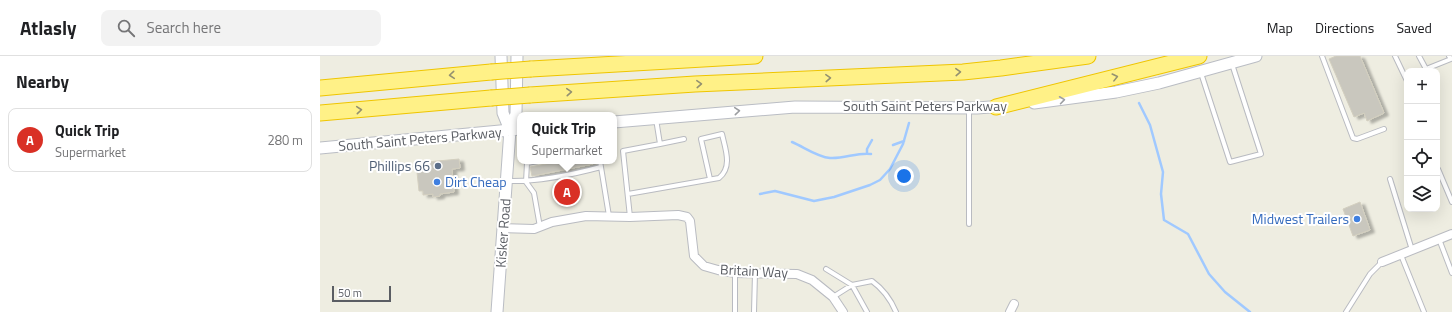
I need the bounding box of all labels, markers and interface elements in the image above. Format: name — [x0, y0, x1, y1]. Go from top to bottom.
search box — [101, 10, 381, 46]
text: Atlasly — [20, 13, 77, 42]
text: Search here — [147, 16, 221, 39]
icon: search — [115, 17, 137, 39]
text: Map — [1267, 17, 1293, 38]
text: Directions — [1315, 17, 1374, 38]
text: Saved — [1396, 17, 1432, 38]
one-way arrow — [955, 67, 961, 76]
map controls — [1404, 68, 1440, 212]
button: + — [1404, 68, 1440, 104]
text: Nearby — [16, 69, 69, 95]
one-way arrow — [449, 71, 456, 80]
one-way arrow — [1112, 73, 1119, 82]
one-way arrow — [825, 74, 831, 82]
one-way arrow — [696, 80, 702, 88]
one-way arrow — [566, 87, 572, 96]
street label: South Saint Peters Parkway — [843, 95, 1007, 116]
one-way arrow — [1059, 96, 1065, 105]
button: − — [1404, 104, 1440, 140]
one-way arrow — [356, 105, 362, 114]
one-way arrow — [733, 107, 740, 116]
popup — [517, 112, 617, 164]
text: Quick Trip — [532, 117, 596, 140]
text: Quick Trip — [55, 119, 119, 142]
street label: South Saint Peters Parkway — [337, 121, 503, 156]
text: A — [26, 130, 34, 150]
text: 280 m — [267, 130, 303, 150]
text: Supermarket — [532, 140, 602, 160]
button: locate — [1404, 140, 1440, 176]
text: Supermarket — [55, 142, 126, 162]
place label: Phillips 66 — [369, 155, 430, 176]
marker: Phillips 66 — [433, 161, 443, 171]
your location — [894, 166, 914, 186]
place label: Dirt Cheap — [445, 171, 507, 192]
button: layers — [1404, 176, 1440, 212]
marker: Dirt Cheap — [432, 177, 442, 187]
pin: A — [554, 177, 580, 207]
street label: Kisker Road — [490, 198, 515, 268]
place label: Midwest Trailers — [1252, 208, 1349, 229]
marker: Midwest Trailers — [1352, 214, 1362, 224]
street label: Britain Way — [720, 258, 789, 283]
scale bar — [332, 284, 391, 303]
text: 50 m — [338, 285, 362, 301]

